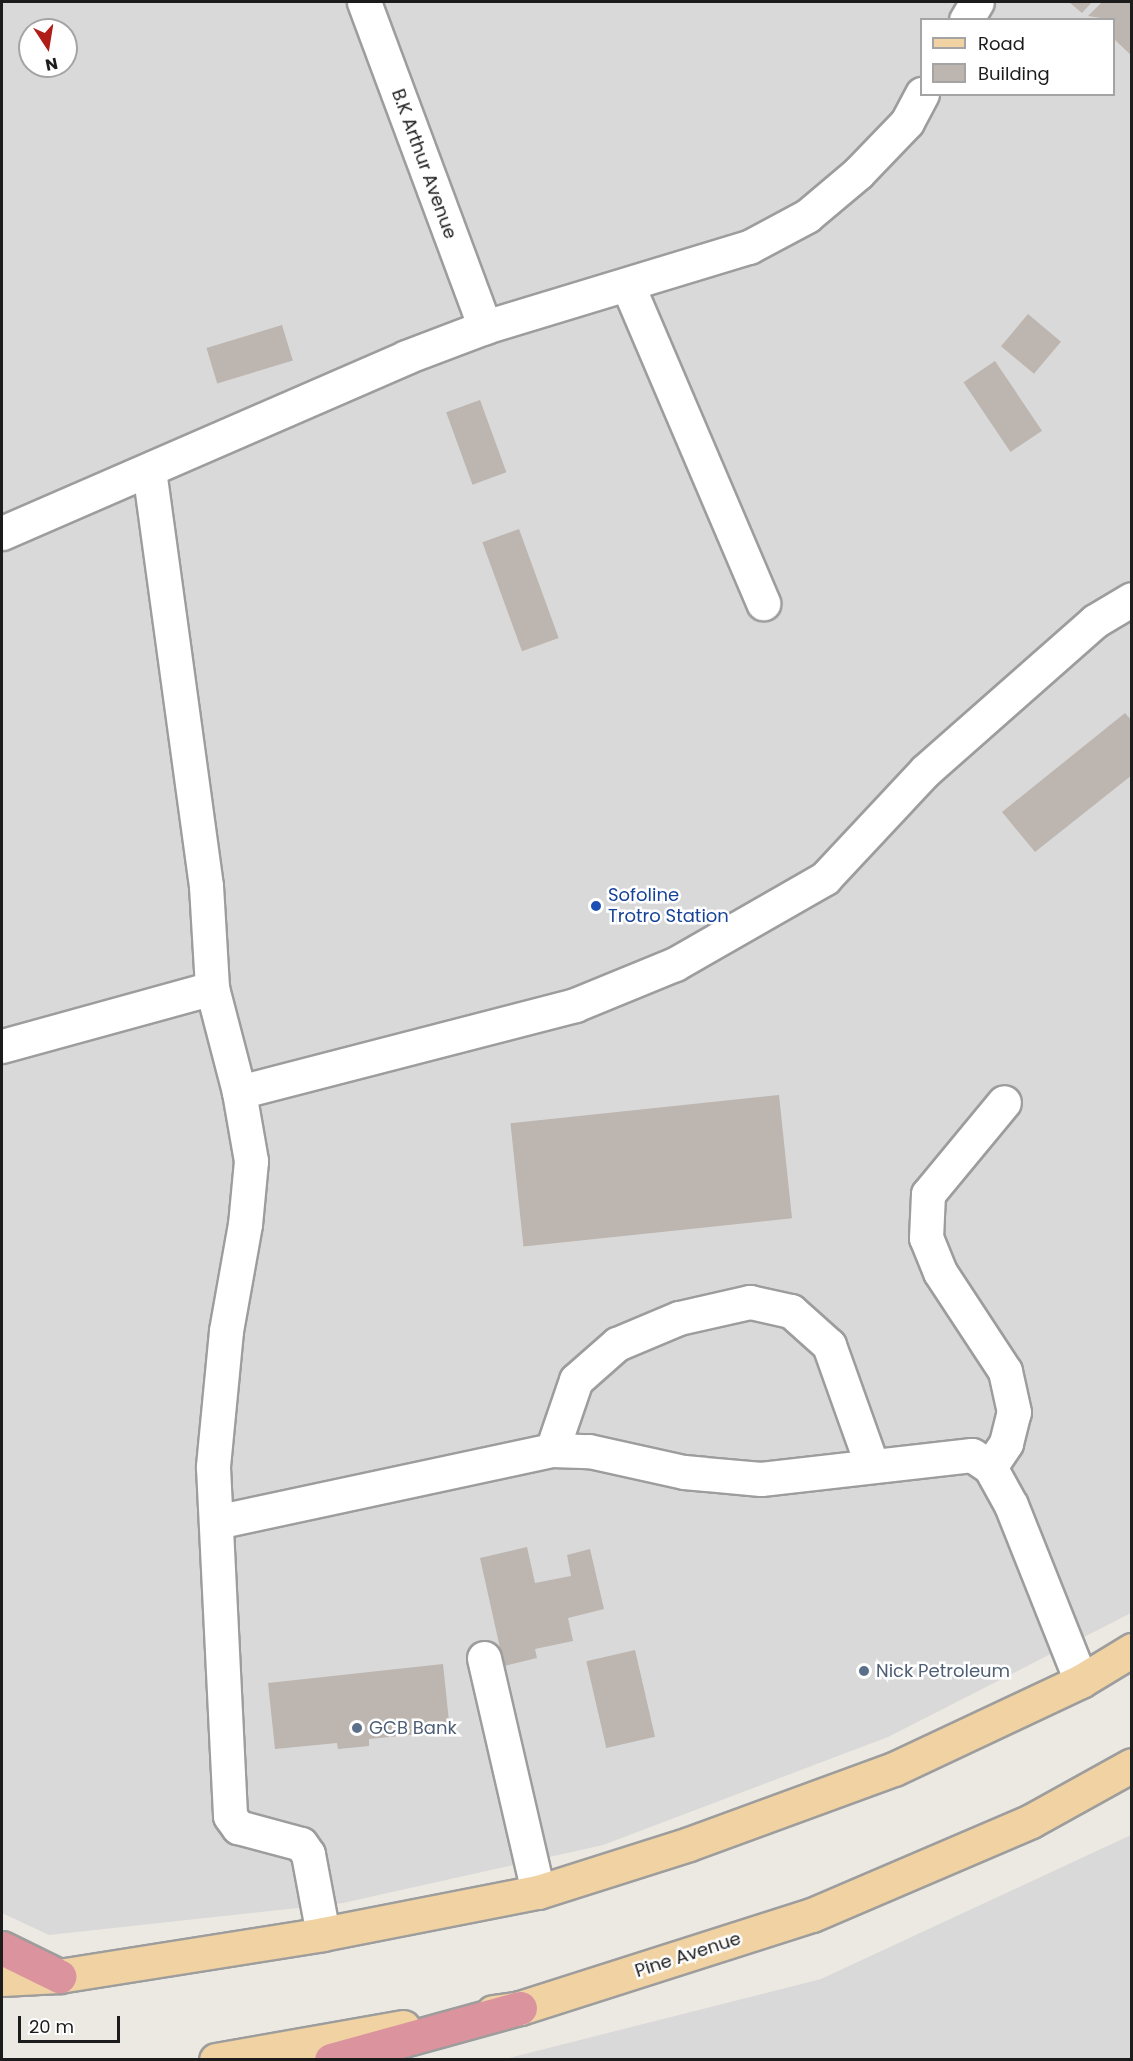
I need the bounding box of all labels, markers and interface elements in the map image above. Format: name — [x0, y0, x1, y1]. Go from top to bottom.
north arrow — [18, 18, 78, 78]
legend — [920, 18, 1115, 96]
text: Road — [978, 31, 1025, 56]
text: N — [43, 52, 60, 77]
text: Building — [978, 61, 1050, 86]
street label: B.K Arthur Avenue — [387, 86, 461, 242]
place label: Sofoline Trotro Station — [608, 885, 729, 928]
marker: Sofoline Trotro Station — [589, 899, 603, 913]
place label: Nick Petroleum — [876, 1660, 1010, 1682]
marker: Nick Petroleum — [857, 1664, 871, 1678]
place label: GCB Bank — [369, 1717, 457, 1739]
marker: GCB Bank — [350, 1721, 364, 1735]
street label: Pine Avenue — [632, 1928, 744, 1982]
scale bar — [21, 2004, 123, 2042]
text: 20 m — [29, 2014, 74, 2039]

